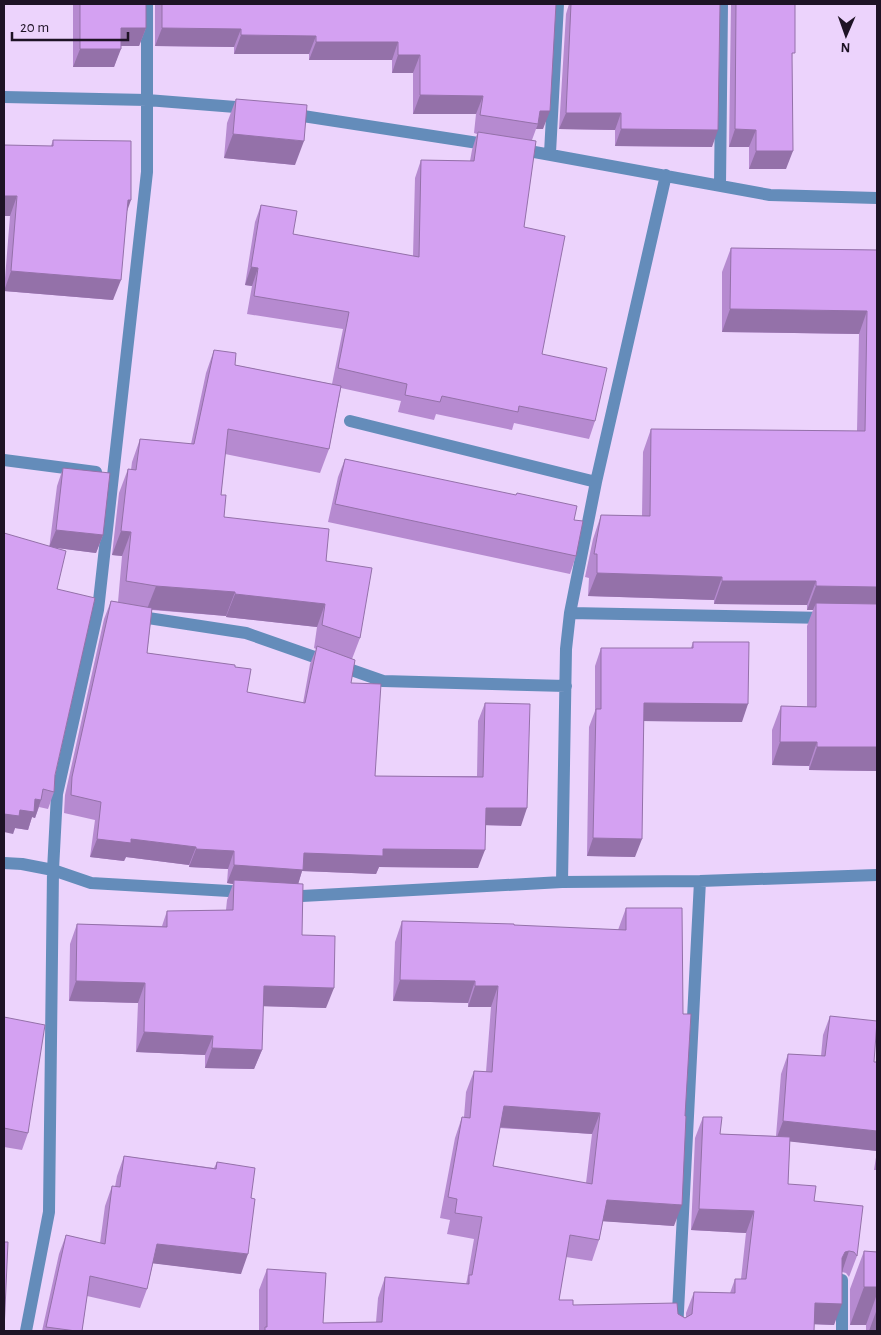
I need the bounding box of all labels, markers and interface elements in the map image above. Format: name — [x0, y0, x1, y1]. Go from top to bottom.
scale bar — [12, 10, 129, 42]
north arrow — [821, 10, 871, 60]
text: 20 m — [20, 20, 49, 35]
text: N — [840, 40, 851, 54]

